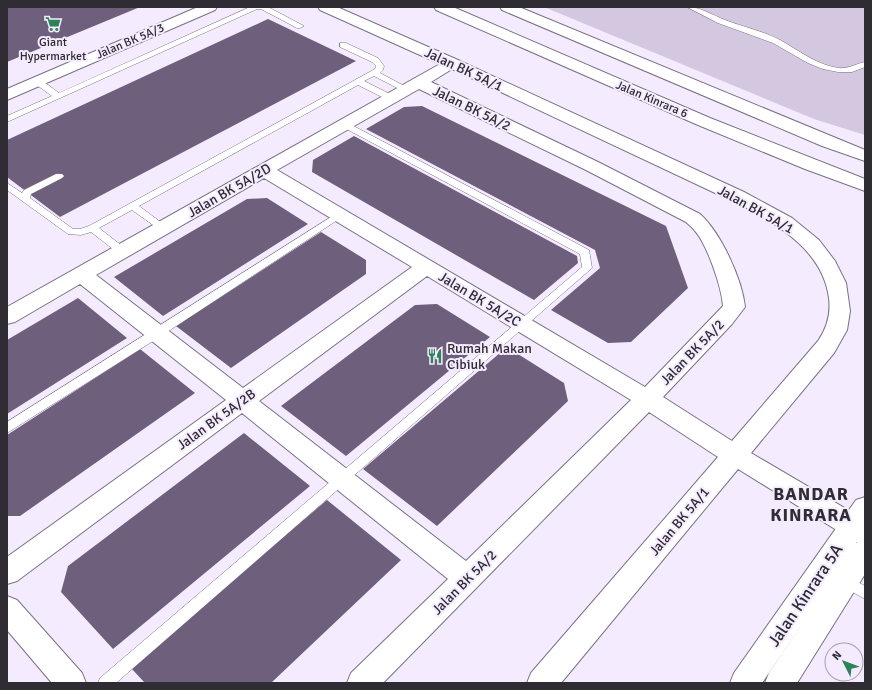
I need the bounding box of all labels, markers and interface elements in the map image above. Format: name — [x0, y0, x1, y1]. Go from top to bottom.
supermarket icon: Giant Hypermarket — [44, 15, 62, 33]
street label: Jalan BK 5A/3 — [94, 20, 166, 63]
place label: Giant Hypermarket — [20, 35, 86, 64]
street label: Jalan BK 5A/1 — [422, 44, 506, 95]
street label: Jalan Kinrara 6 — [613, 78, 690, 121]
street label: Jalan BK 5A/2 — [430, 82, 513, 135]
street label: Jalan BK 5A/2D — [185, 160, 274, 221]
street label: Jalan BK 5A/1 — [715, 182, 797, 237]
street label: Jalan BK 5A/2C — [436, 268, 524, 331]
street label: Jalan BK 5A/2 — [657, 316, 728, 389]
place label: Rumah Makan Cibiuk — [447, 340, 532, 373]
restaurant icon: Rumah Makan Cibiuk — [426, 347, 444, 365]
street label: Jalan BK 5A/2B — [174, 385, 259, 454]
district label: BANDAR KINRARA — [770, 483, 852, 526]
street label: Jalan BK 5A/1 — [646, 484, 713, 559]
street label: Jalan Kinrara 5A — [763, 539, 848, 651]
street label: Jalan BK 5A/2 — [428, 546, 500, 618]
north arrow — [824, 642, 864, 682]
text: N — [830, 648, 844, 663]

